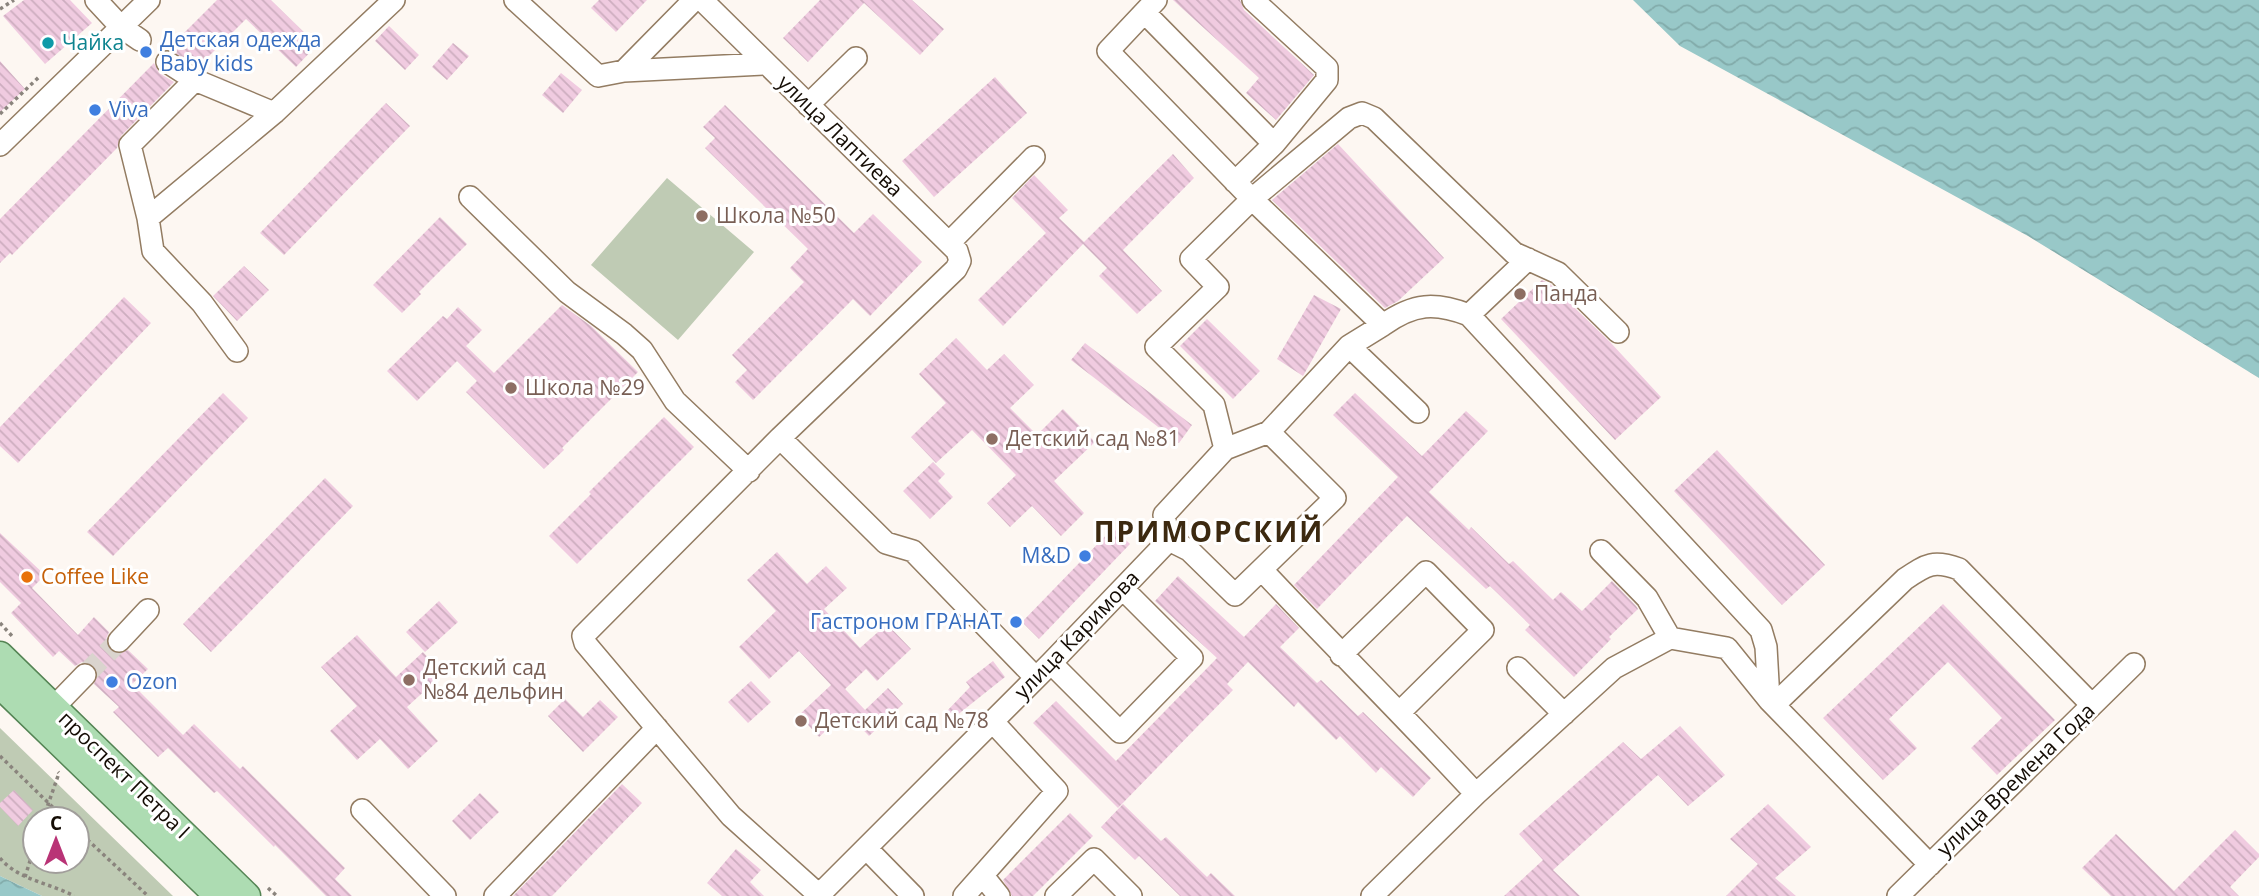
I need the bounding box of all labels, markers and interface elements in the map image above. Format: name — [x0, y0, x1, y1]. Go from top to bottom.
place label: Детская одежда Baby kids — [160, 25, 321, 77]
place label: Чайка — [62, 28, 124, 56]
marker: Чайка — [40, 35, 56, 51]
marker: Детская одежда Baby kids — [138, 44, 154, 60]
street label: улица Лаптиева — [772, 68, 910, 202]
place label: Viva — [109, 95, 149, 123]
marker: Viva — [87, 102, 103, 118]
place label: Школа №50 — [716, 201, 836, 229]
marker: Школа №50 — [694, 208, 710, 224]
place label: Панда — [1534, 279, 1598, 307]
marker: Панда — [1512, 286, 1528, 302]
place label: Школа №29 — [525, 373, 645, 401]
marker: Школа №29 — [503, 380, 519, 396]
place label: Детский сад №81 — [1006, 424, 1180, 452]
marker: Детский сад №81 — [984, 431, 1000, 447]
district label: ПРИМОРСКИЙ — [1094, 512, 1324, 550]
place label: M&D — [1022, 541, 1071, 569]
marker: M&D — [1077, 548, 1093, 564]
place label: Coffee Like — [41, 562, 149, 590]
street label: улица Каримова — [1008, 564, 1145, 705]
marker: Coffee Like — [19, 569, 35, 585]
place label: Гастроном ГРАНАТ — [810, 607, 1002, 635]
marker: Гастроном ГРАНАТ — [1008, 614, 1024, 630]
place label: Детский сад №84 дельфин — [423, 653, 564, 705]
place label: Ozon — [126, 667, 178, 695]
marker: Детский сад №84 дельфин — [401, 672, 417, 688]
marker: Ozon — [104, 674, 120, 690]
street label: улица Времена Года — [1930, 697, 2100, 862]
street label: проспект Петра I — [53, 704, 196, 844]
place label: Детский сад №78 — [815, 706, 989, 734]
marker: Детский сад №78 — [793, 713, 809, 729]
north arrow — [21, 805, 91, 875]
text: С — [50, 810, 62, 836]

